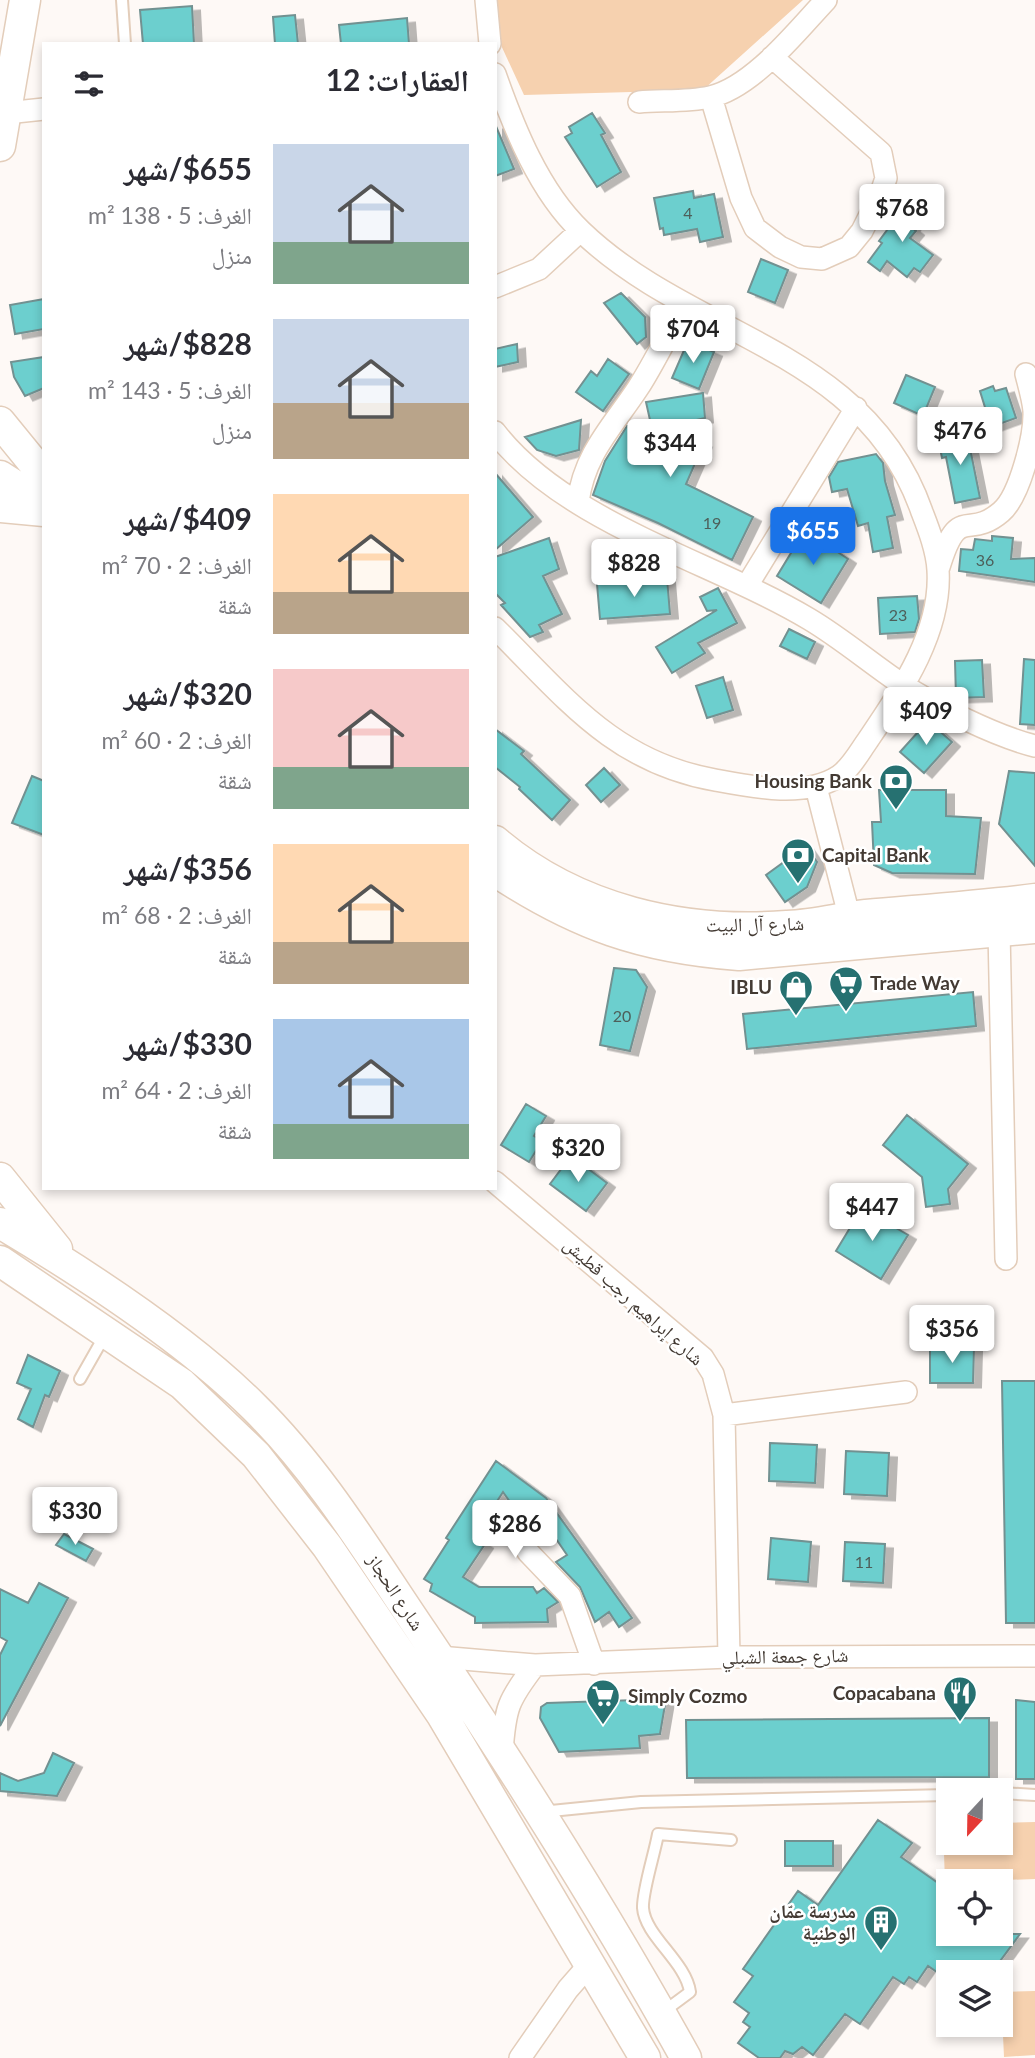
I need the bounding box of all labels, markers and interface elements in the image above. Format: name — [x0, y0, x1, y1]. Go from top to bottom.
text: العقارات: 12 — [326, 61, 469, 97]
icon: filters — [70, 65, 108, 103]
text: $655/شهر — [124, 150, 252, 186]
icon: home — [329, 172, 413, 256]
pin: $768 — [861, 184, 943, 244]
text: $768 — [875, 193, 929, 221]
text: الغرف: 5 · 138 m² — [88, 201, 252, 229]
house number: 4 — [683, 203, 693, 222]
text: منزل — [212, 241, 252, 269]
pin: $704 — [652, 306, 734, 365]
text: $704 — [666, 314, 720, 342]
text: $828/شهر — [124, 325, 252, 361]
icon: home — [329, 347, 413, 431]
text: الغرف: 5 · 143 m² — [88, 376, 252, 404]
pin: $476 — [919, 407, 1001, 467]
text: منزل — [212, 416, 252, 444]
text: $476 — [933, 416, 987, 444]
pin: $344 — [629, 420, 711, 479]
text: $344 — [643, 428, 697, 456]
text: $409/شهر — [124, 500, 252, 536]
pin: $655 — [772, 508, 854, 567]
house number: 19 — [703, 513, 721, 532]
text: $655 — [786, 516, 840, 544]
icon: home — [329, 522, 413, 606]
pin: $828 — [593, 540, 675, 599]
text: $828 — [607, 548, 661, 576]
house number: 36 — [976, 550, 994, 569]
text: الغرف: 2 · 70 m² — [101, 551, 252, 579]
text: شقة — [218, 591, 252, 619]
house number: 23 — [889, 605, 907, 624]
text: $320/شهر — [124, 675, 252, 711]
pin: $409 — [885, 688, 967, 747]
text: $409 — [899, 696, 953, 724]
icon: home — [329, 697, 413, 781]
text: الغرف: 2 · 60 m² — [101, 726, 252, 754]
bank icon: Housing Bank — [877, 762, 915, 811]
text: شقة — [218, 766, 252, 794]
place label: Housing Bank — [755, 769, 873, 792]
bank icon: Capital Bank — [779, 836, 817, 885]
place label: Capital Bank — [822, 843, 930, 866]
text: $356/شهر — [124, 850, 252, 886]
icon: home — [329, 872, 413, 956]
text: الغرف: 2 · 68 m² — [101, 901, 252, 929]
street label: شارع آل البيت — [706, 911, 804, 937]
text: شقة — [218, 941, 252, 969]
supermarket icon: Trade Way — [827, 964, 865, 1013]
shop icon: IBLU — [777, 968, 815, 1017]
place label: Trade Way — [870, 971, 961, 994]
place label: IBLU — [730, 975, 772, 998]
house number: 20 — [613, 1006, 631, 1025]
text: $330/شهر — [124, 1025, 252, 1061]
icon: home — [329, 1047, 413, 1131]
text: الغرف: 2 · 64 m² — [101, 1076, 252, 1104]
text: شقة — [218, 1116, 252, 1144]
pin: $320 — [537, 1124, 619, 1184]
text: $320 — [551, 1133, 605, 1161]
pin: $447 — [831, 1184, 913, 1243]
text: $447 — [845, 1192, 899, 1220]
street label: شارع إبراهيم رجب قطيش — [558, 1232, 709, 1372]
pin: $356 — [911, 1306, 993, 1365]
text: $356 — [925, 1314, 979, 1342]
pin: $330 — [34, 1488, 116, 1547]
text: $330 — [48, 1496, 102, 1524]
pin: $286 — [474, 1500, 556, 1560]
text: $286 — [488, 1509, 542, 1537]
street label: شارع الحجاز — [362, 1548, 430, 1635]
house number: 11 — [855, 1552, 873, 1571]
street label: شارع جمعة الشبلي — [721, 1643, 849, 1673]
restaurant icon: Copacabana — [941, 1674, 979, 1723]
supermarket icon: Simply Cozmo — [584, 1677, 622, 1726]
place label: Copacabana — [833, 1681, 936, 1704]
place label: Simply Cozmo — [628, 1684, 748, 1707]
north arrow — [936, 1778, 1013, 1855]
map controls — [936, 1778, 1013, 2037]
button: locate — [936, 1869, 1013, 1946]
place label: مدرسة عمّان الوطنية — [769, 1899, 856, 1945]
building icon: مدرسة عمّان الوطنية — [862, 1903, 900, 1952]
button: layers — [936, 1960, 1013, 2037]

